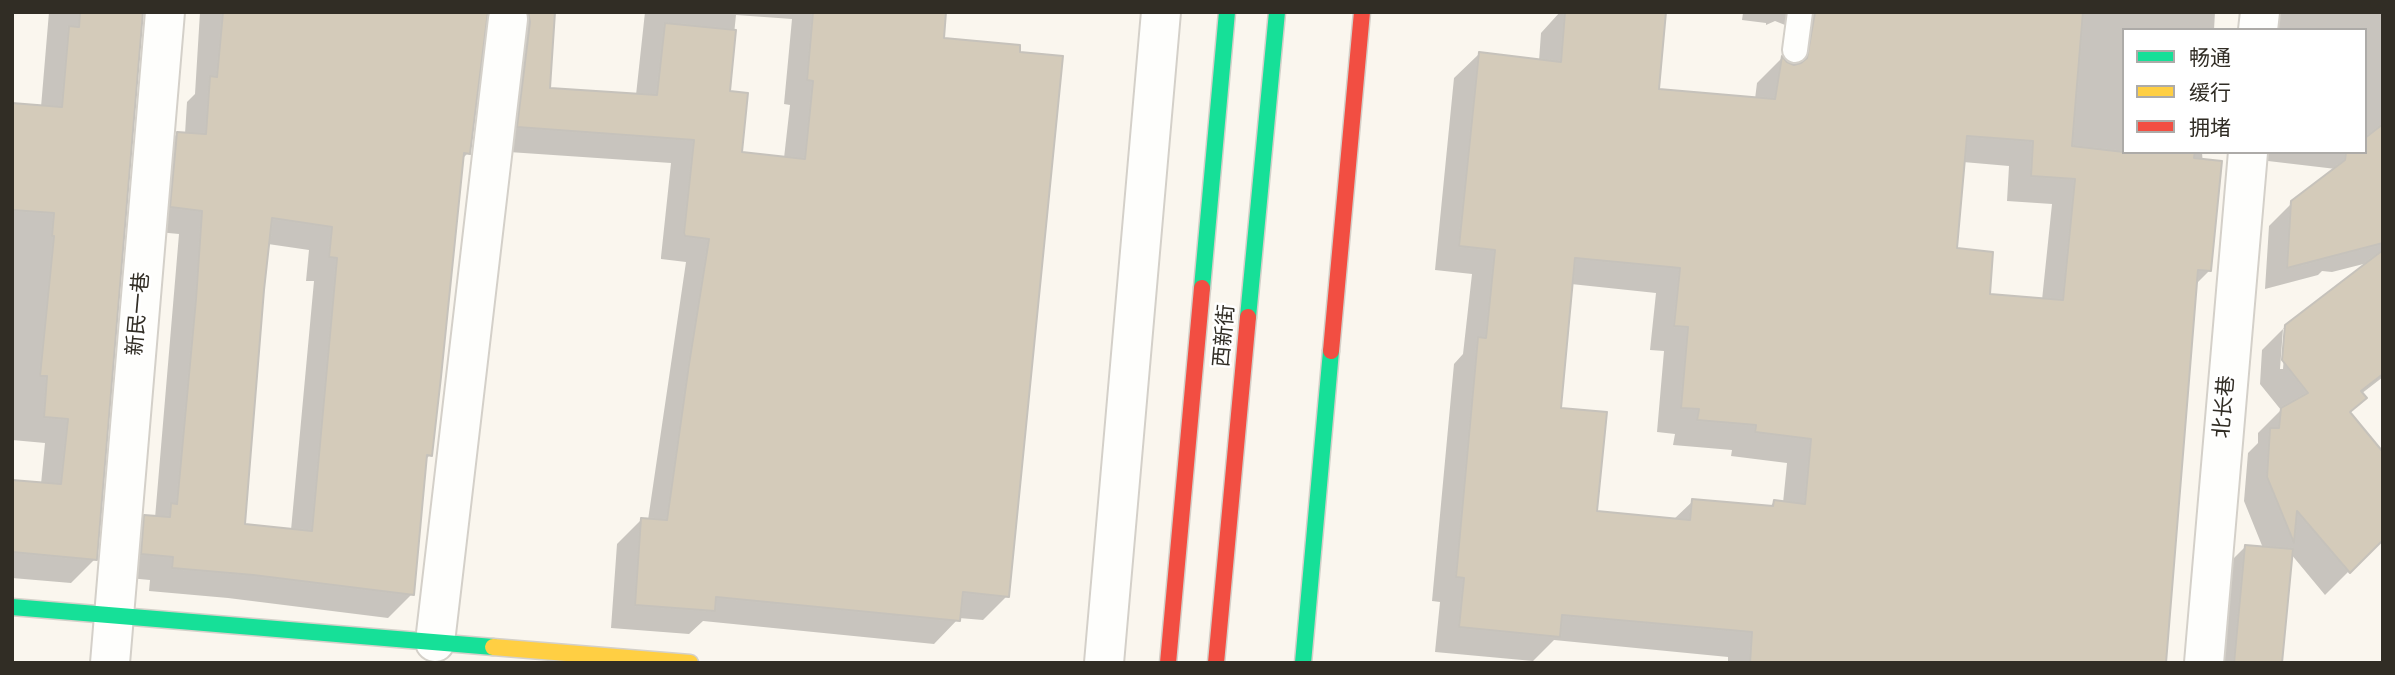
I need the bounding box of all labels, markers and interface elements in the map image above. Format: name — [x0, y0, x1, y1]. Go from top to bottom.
legend — [2122, 28, 2367, 154]
text: 畅通 — [2189, 43, 2231, 73]
text: 缓行 — [2189, 78, 2231, 108]
text: 拥堵 — [2189, 113, 2231, 143]
street label: 新民一巷 — [124, 271, 156, 357]
street label: 西新街 — [1211, 304, 1241, 368]
street label: 北长巷 — [2211, 375, 2241, 439]

